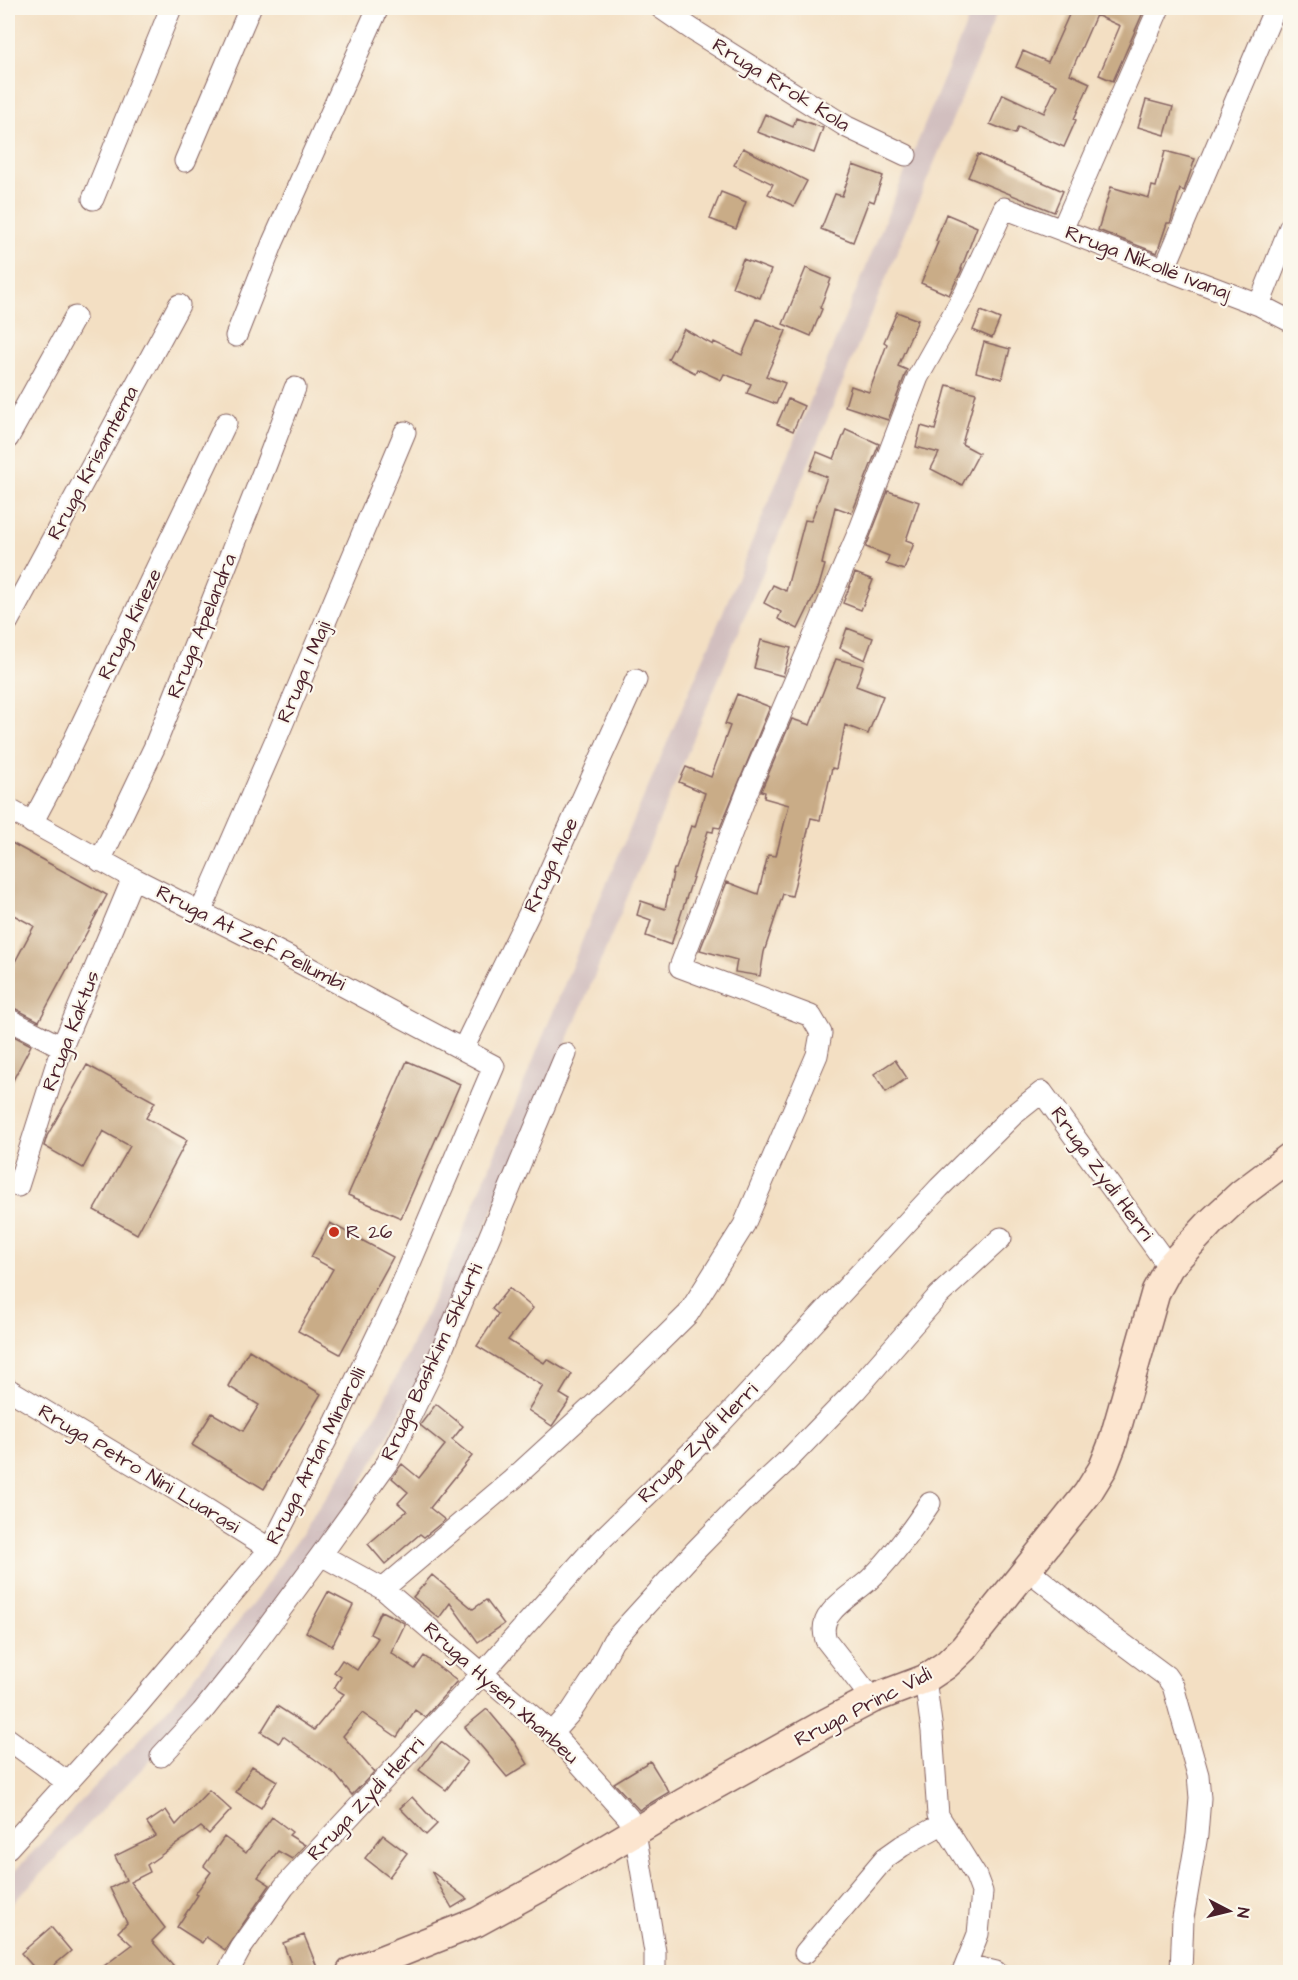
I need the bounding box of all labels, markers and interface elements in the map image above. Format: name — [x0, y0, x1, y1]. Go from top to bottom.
street label: Rruga Rrok Kola — [706, 31, 855, 139]
street label: Rruga Nikollë Ivanaj — [1061, 218, 1235, 309]
street label: Rruga Krisamtema — [41, 381, 146, 545]
street label: Rruga Apelandra — [160, 550, 245, 703]
street label: Rruga Kineze — [91, 563, 170, 685]
street label: Rruga 1 Maji — [270, 617, 339, 727]
street label: Rruga Aloe — [517, 813, 586, 918]
street label: Rruga At Zef Pellumbi — [151, 878, 351, 999]
street label: Rruga Kaktus — [35, 967, 108, 1096]
street label: Rruga Zydi Herri — [1043, 1101, 1160, 1248]
place label: R 26 — [346, 1218, 393, 1246]
marker: R 26 — [327, 1225, 341, 1239]
street label: Rruga Bashkim Shkurti — [374, 1259, 491, 1466]
street label: Rruga Artan Minarolli — [259, 1363, 374, 1550]
street label: Rruga Zydi Herri — [632, 1377, 765, 1510]
street label: Rruga Petro Nini Luarasi — [32, 1398, 245, 1541]
street label: Rruga Hysen Xhanbeu — [417, 1616, 585, 1771]
street label: Rruga Princ Vidi — [790, 1660, 937, 1754]
street label: Rruga Zydi Herri — [301, 1731, 432, 1868]
north arrow — [1199, 1881, 1259, 1941]
text: N — [1231, 1906, 1254, 1919]

